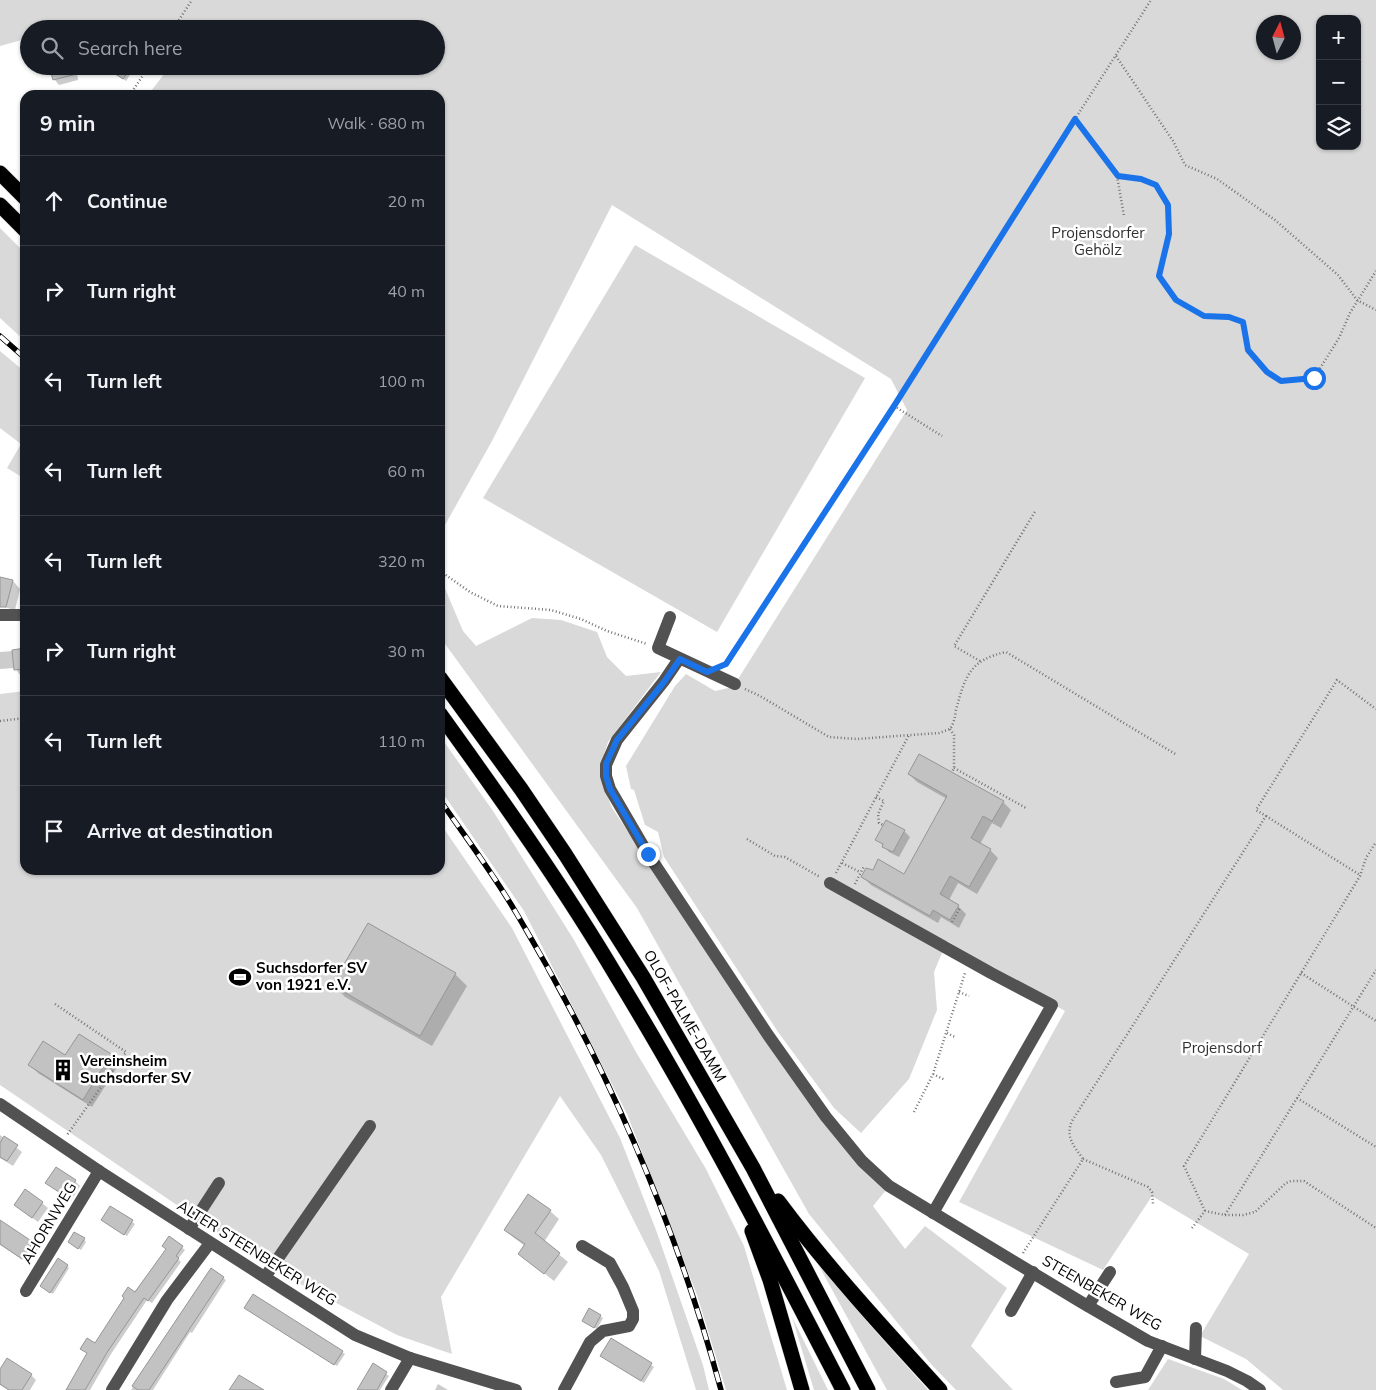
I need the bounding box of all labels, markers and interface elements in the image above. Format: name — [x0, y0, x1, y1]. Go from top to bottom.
north arrow — [1256, 15, 1301, 60]
map controls — [1316, 15, 1361, 150]
button: + — [1316, 15, 1361, 60]
search box — [20, 20, 445, 75]
icon: search — [38, 34, 66, 62]
text: Search here — [78, 36, 182, 60]
button: − — [1316, 60, 1361, 105]
button: layers — [1316, 105, 1361, 150]
text: 9 min — [40, 110, 95, 136]
text: Walk · 680 m — [327, 113, 425, 133]
icon: ahead — [40, 187, 68, 215]
text: Continue — [87, 189, 167, 213]
text: 20 m — [388, 191, 425, 211]
park label: Projensdorfer Gehölz — [1051, 223, 1145, 259]
icon: right — [40, 277, 68, 305]
text: Turn right — [87, 279, 176, 303]
text: 40 m — [388, 281, 425, 301]
icon: left — [40, 367, 68, 395]
route start — [1303, 367, 1326, 390]
text: Turn left — [87, 369, 162, 393]
text: 100 m — [378, 371, 425, 391]
icon: left — [40, 457, 68, 485]
text: Turn left — [87, 459, 162, 483]
text: 60 m — [388, 461, 425, 481]
icon: left — [40, 547, 68, 575]
text: Turn left — [87, 549, 162, 573]
text: 320 m — [378, 551, 425, 571]
icon: right — [40, 637, 68, 665]
text: Turn right — [87, 639, 176, 663]
text: 30 m — [388, 641, 425, 661]
icon: left — [40, 727, 68, 755]
text: Turn left — [87, 729, 162, 753]
text: 110 m — [378, 731, 425, 751]
icon: arrive — [40, 817, 68, 845]
text: Arrive at destination — [87, 819, 273, 843]
route end — [637, 843, 660, 866]
street label: OLOF-PALME-DAMM — [640, 946, 731, 1085]
place label: Suchsdorfer SV von 1921 e.V. — [255, 958, 367, 994]
sports icon: Suchsdorfer SV von 1921 e.V. — [227, 964, 253, 990]
park label: Projensdorf — [1182, 1038, 1263, 1057]
place label: Vereinsheim Suchsdorfer SV — [79, 1051, 191, 1087]
building icon: Vereinsheim Suchsdorfer SV — [50, 1057, 76, 1083]
street label: AHORNWEG — [17, 1178, 80, 1267]
street label: ALTER STEENBEKER WEG — [174, 1196, 341, 1310]
street label: STEENBEKER WEG — [1039, 1251, 1165, 1335]

